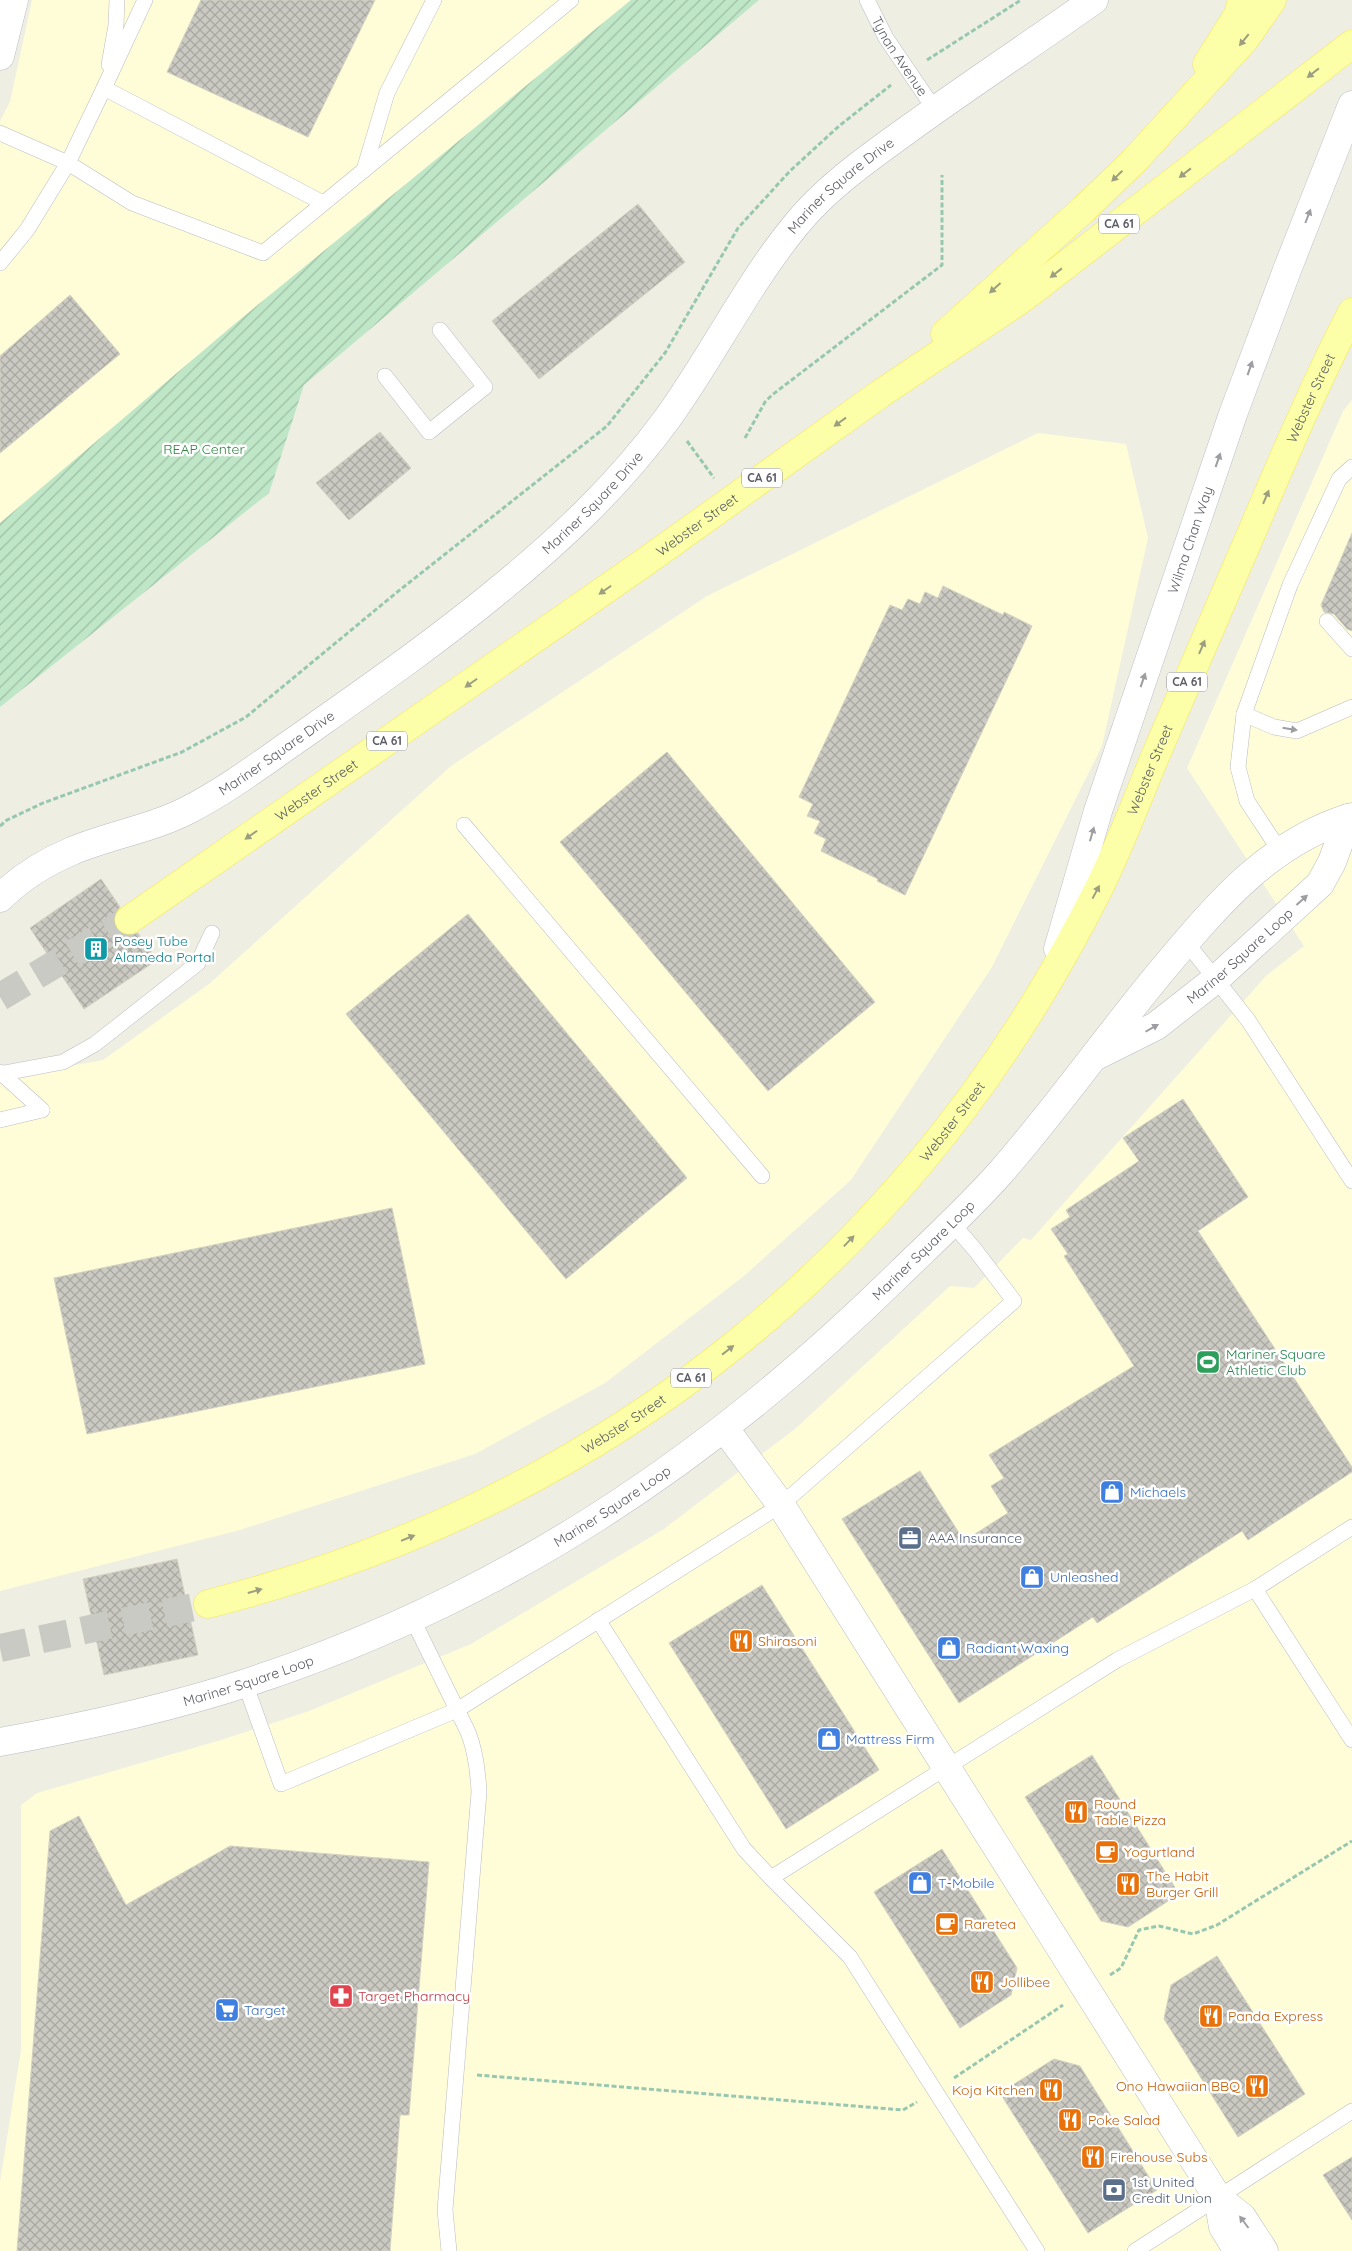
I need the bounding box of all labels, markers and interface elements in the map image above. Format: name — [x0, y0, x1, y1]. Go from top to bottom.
street label: Tynan Avenue — [868, 13, 932, 100]
one-way arrow — [1238, 33, 1249, 46]
one-way arrow — [1307, 68, 1320, 79]
street label: Mariner Square Drive — [783, 133, 898, 237]
one-way arrow — [1179, 168, 1192, 179]
one-way arrow — [1111, 170, 1123, 182]
one-way arrow — [1304, 209, 1312, 223]
road number: CA 61 — [1099, 214, 1139, 233]
one-way arrow — [1050, 267, 1063, 278]
one-way arrow — [989, 282, 1001, 294]
street label: Webster Street — [1282, 350, 1339, 446]
one-way arrow — [1246, 360, 1254, 375]
one-way arrow — [833, 417, 847, 427]
park label: REAP Center — [163, 440, 245, 458]
street label: Mariner Square Drive — [538, 448, 647, 558]
one-way arrow — [1214, 452, 1222, 467]
road number: CA 61 — [742, 468, 782, 488]
street label: Wilma Chan Way — [1164, 484, 1217, 596]
street label: Webster Street — [653, 489, 742, 560]
one-way arrow — [1263, 490, 1271, 504]
one-way arrow — [598, 585, 612, 595]
one-way arrow — [1199, 640, 1207, 654]
one-way arrow — [1139, 672, 1147, 687]
road number: CA 61 — [1167, 672, 1207, 692]
one-way arrow — [464, 678, 478, 688]
street label: Mariner Square Drive — [215, 707, 338, 799]
street label: Webster Street — [1123, 722, 1177, 818]
one-way arrow — [1283, 726, 1299, 734]
road number: CA 61 — [367, 731, 407, 750]
street label: Webster Street — [272, 755, 361, 825]
one-way arrow — [1088, 826, 1096, 841]
one-way arrow — [245, 830, 258, 840]
one-way arrow — [1092, 885, 1100, 900]
one-way arrow — [1295, 894, 1307, 906]
street label: Mariner Square Loop — [1183, 904, 1297, 1008]
place label: Posey Tube Alameda Portal — [114, 932, 215, 966]
building icon: Posey Tube Alameda Portal — [83, 936, 109, 962]
one-way arrow — [1144, 1024, 1159, 1032]
street label: Webster Street — [916, 1078, 989, 1165]
street label: Mariner Square Loop — [868, 1196, 979, 1304]
one-way arrow — [843, 1235, 855, 1247]
one-way arrow — [721, 1344, 734, 1355]
place label: Mariner Square Athletic Club — [1226, 1345, 1326, 1379]
sports icon: Mariner Square Athletic Club — [1195, 1349, 1221, 1375]
road number: CA 61 — [671, 1369, 711, 1388]
street label: Webster Street — [578, 1390, 669, 1458]
street label: Mariner Square Loop — [550, 1461, 674, 1551]
shop icon: Michaels — [1099, 1479, 1125, 1505]
place label: Michaels — [1130, 1483, 1186, 1501]
office icon: AAA Insurance — [897, 1525, 923, 1551]
place label: AAA Insurance — [928, 1529, 1022, 1547]
one-way arrow — [401, 1533, 415, 1541]
shop icon: Unleashed — [1019, 1564, 1045, 1590]
place label: Unleashed — [1050, 1568, 1119, 1586]
one-way arrow — [247, 1587, 262, 1595]
restaurant icon: Shirasoni — [728, 1628, 754, 1654]
place label: Shirasoni — [758, 1632, 817, 1650]
shop icon: Radiant Waxing — [936, 1635, 962, 1661]
place label: Radiant Waxing — [966, 1639, 1069, 1657]
street label: Mariner Square Loop — [181, 1651, 316, 1710]
shop icon: Mattress Firm — [816, 1726, 842, 1752]
place label: Mattress Firm — [846, 1730, 935, 1748]
place label: Round Table Pizza — [1094, 1795, 1166, 1829]
restaurant icon: Round Table Pizza — [1063, 1799, 1089, 1825]
cafe icon: Yogurtland — [1094, 1839, 1120, 1865]
place label: Yogurtland — [1124, 1843, 1195, 1861]
place label: The Habit Burger Grill — [1146, 1867, 1218, 1901]
shop icon: T-Mobile — [907, 1870, 933, 1896]
restaurant icon: The Habit Burger Grill — [1115, 1871, 1141, 1897]
place label: T-Mobile — [938, 1874, 995, 1892]
cafe icon: Raretea — [934, 1911, 960, 1937]
place label: Raretea — [964, 1915, 1016, 1933]
restaurant icon: Jollibee — [969, 1969, 995, 1995]
place label: Jollibee — [1000, 1973, 1050, 1991]
pharmacy icon: Target Pharmacy — [328, 1983, 354, 2009]
place label: Target Pharmacy — [358, 1987, 470, 2005]
supermarket icon: Target — [214, 1997, 240, 2023]
place label: Target — [244, 2001, 286, 2019]
restaurant icon: Panda Express — [1198, 2003, 1224, 2029]
place label: Panda Express — [1228, 2007, 1323, 2025]
restaurant icon: Ono Hawaiian BBQ — [1244, 2073, 1270, 2099]
restaurant icon: Koja Kitchen — [1038, 2077, 1064, 2103]
place label: Ono Hawaiian BBQ — [1116, 2077, 1241, 2095]
place label: Koja Kitchen — [952, 2081, 1034, 2099]
restaurant icon: Poke Salad — [1057, 2107, 1083, 2133]
place label: Poke Salad — [1088, 2111, 1160, 2129]
restaurant icon: Firehouse Subs — [1080, 2144, 1106, 2170]
place label: Firehouse Subs — [1110, 2148, 1207, 2166]
place label: 1st United Credit Union — [1132, 2173, 1212, 2207]
bank icon: 1st United Credit Union — [1101, 2177, 1127, 2203]
one-way arrow — [1239, 2215, 1249, 2229]

